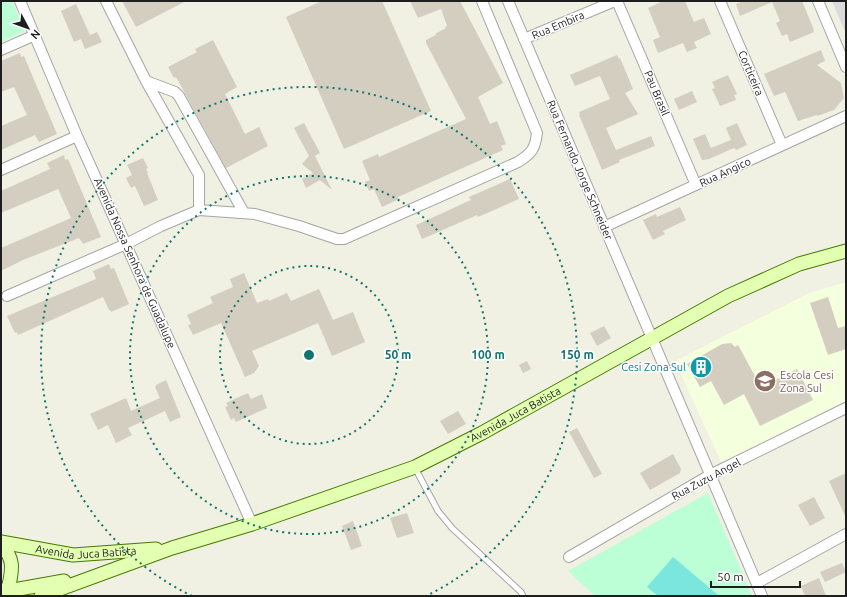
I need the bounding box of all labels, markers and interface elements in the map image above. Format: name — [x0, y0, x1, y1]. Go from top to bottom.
north arrow — [8, 8, 48, 48]
street label: Rua Embira — [530, 9, 586, 41]
text: N — [28, 28, 43, 42]
street label: Corticeira — [736, 49, 766, 97]
street label: Pau Brasil — [642, 69, 672, 118]
street label: Rua Fernando Jorge Schneider — [545, 98, 615, 242]
street label: Rua Angico — [697, 155, 753, 189]
street label: Avenida Nossa Senhora de Guadalupe — [92, 176, 178, 350]
centre of rings — [302, 348, 316, 362]
text: 50 m — [385, 348, 411, 361]
text: 100 m — [471, 348, 505, 361]
text: 150 m — [560, 348, 594, 361]
building icon: Cesi Zona Sul — [688, 354, 714, 380]
place label: Cesi Zona Sul — [621, 361, 686, 373]
school or university icon: Escola Cesi Zona Sul — [752, 368, 778, 394]
place label: Escola Cesi Zona Sul — [780, 369, 834, 394]
street label: Avenida Juca Batista — [468, 385, 563, 444]
street label: Rua Zuzu Angel — [669, 456, 743, 502]
street label: Avenida Juca Batista — [35, 542, 137, 561]
scale bar — [711, 563, 800, 589]
text: 50 m — [717, 570, 744, 583]

